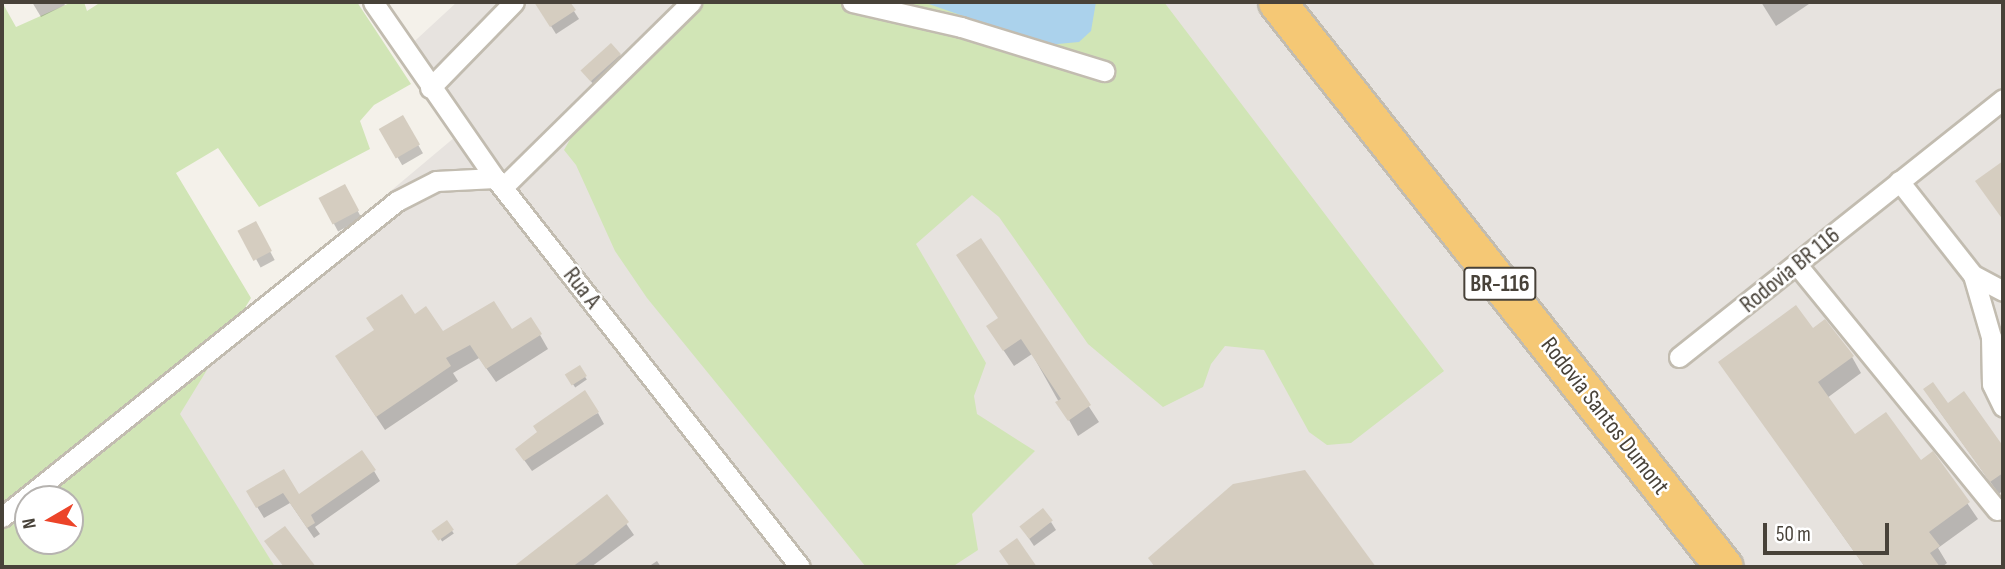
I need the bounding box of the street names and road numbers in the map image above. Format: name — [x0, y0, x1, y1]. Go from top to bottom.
street label: Rodovia BR 116 — [1734, 221, 1846, 319]
street label: Rua A — [557, 262, 607, 314]
road number: BR-116 — [1463, 264, 1537, 304]
street label: Rodovia Santos Dumont — [1535, 332, 1675, 500]

